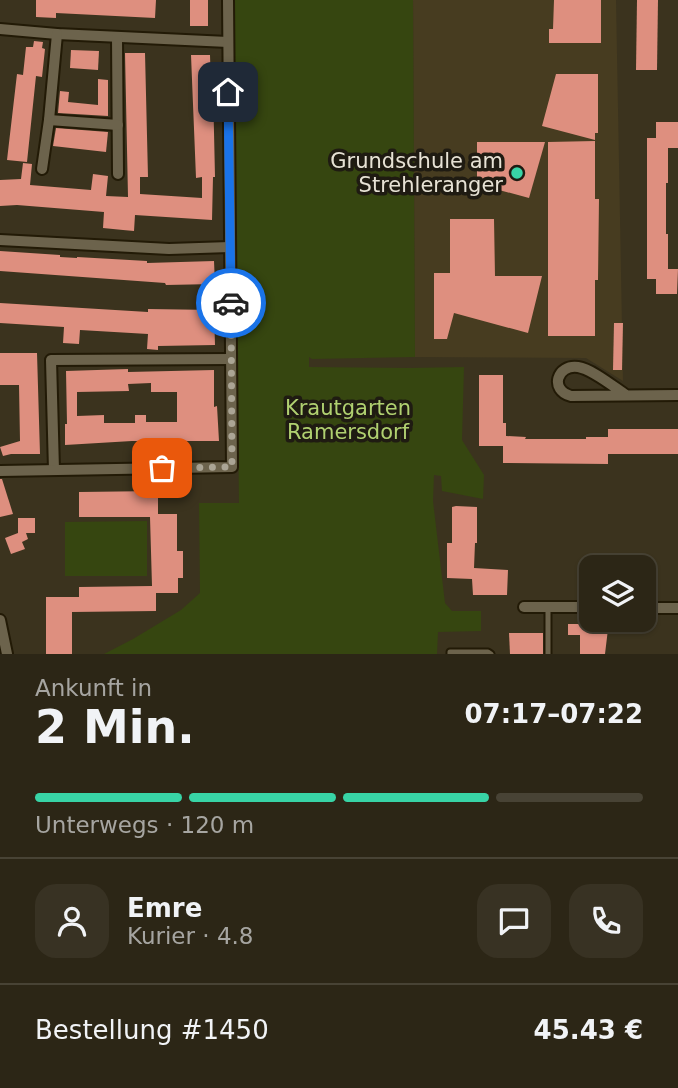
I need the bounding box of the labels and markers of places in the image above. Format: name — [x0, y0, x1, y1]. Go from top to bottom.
pin — [198, 62, 258, 122]
place label: Grundschule am Strehleranger — [330, 149, 503, 197]
marker: Grundschule am Strehleranger — [509, 165, 525, 181]
pin — [132, 438, 192, 498]

